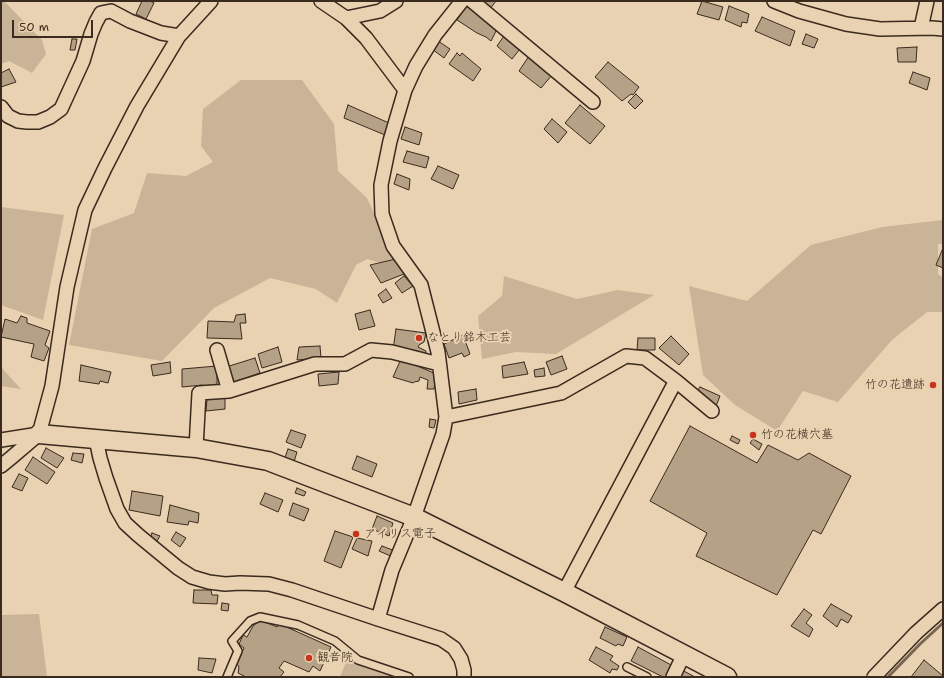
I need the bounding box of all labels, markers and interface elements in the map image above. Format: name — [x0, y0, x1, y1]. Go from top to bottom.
scale bar — [14, 12, 95, 38]
text: 50 m — [19, 19, 49, 35]
place label: なとり銘木工芸 — [427, 331, 511, 345]
marker: なとり銘木工芸 — [414, 333, 424, 343]
place label: 竹の花遺跡 — [865, 378, 925, 392]
marker: 竹の花遺跡 — [928, 380, 938, 390]
place label: 竹の花横穴墓 — [761, 428, 833, 442]
marker: 竹の花横穴墓 — [748, 430, 758, 440]
place label: アイリス電子 — [364, 527, 436, 541]
marker: アイリス電子 — [351, 529, 361, 539]
place label: 観音院 — [317, 651, 353, 665]
marker: 観音院 — [304, 653, 314, 663]

